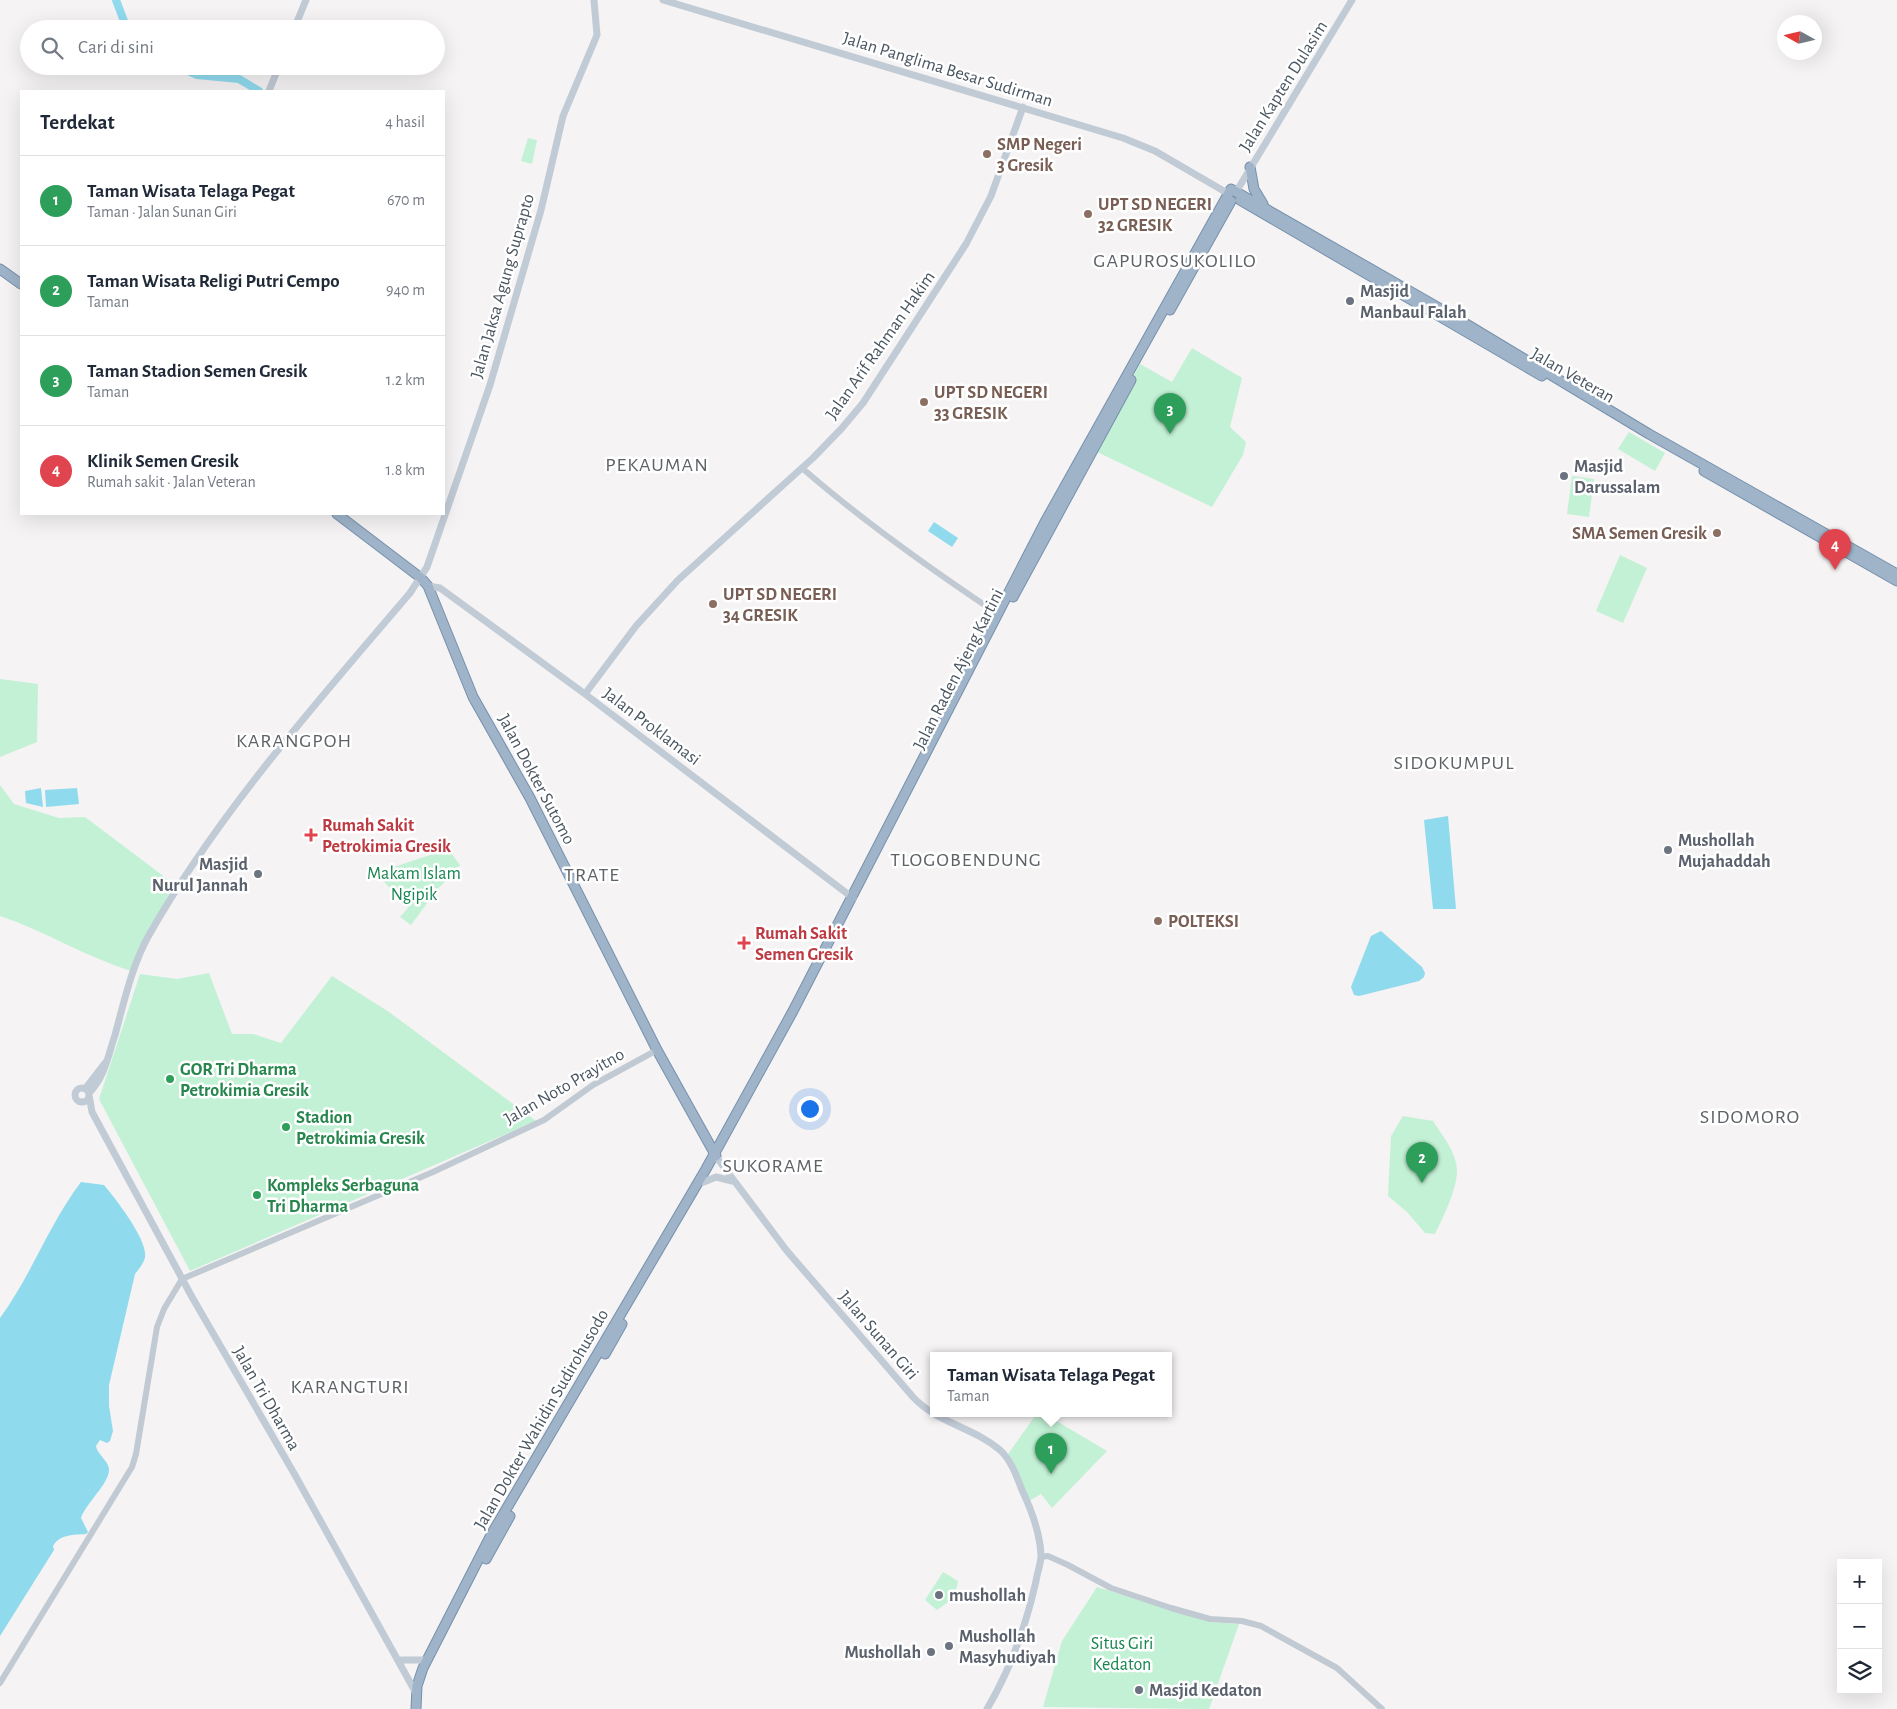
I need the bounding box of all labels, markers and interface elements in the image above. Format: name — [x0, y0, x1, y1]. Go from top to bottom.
north arrow — [1777, 15, 1822, 60]
street label: Jalan Kapten Dulasim — [1236, 18, 1331, 155]
search box — [20, 20, 445, 75]
street label: Jalan Panglima Besar Sudirman — [841, 29, 1055, 110]
icon: search — [38, 34, 66, 62]
text: Cari di sini — [78, 38, 154, 57]
text: Terdekat — [40, 112, 115, 133]
text: 4 hasil — [385, 114, 425, 130]
place label: SMP Negeri 3 Gresik — [997, 136, 1082, 175]
marker: SMP Negeri 3 Gresik — [981, 148, 993, 160]
text: Taman Wisata Telaga Pegat — [87, 182, 295, 201]
text: 1 — [53, 192, 59, 208]
text: 670 m — [387, 192, 425, 208]
street label: Jalan Jaksa Agung Suprapto — [468, 192, 538, 381]
place label: UPT SD NEGERI 32 GRESIK — [1098, 196, 1212, 235]
text: Taman · Jalan Sunan Giri — [87, 204, 237, 220]
marker: UPT SD NEGERI 32 GRESIK — [1082, 208, 1094, 220]
district label: GAPUROSUKOLILO — [1093, 251, 1257, 271]
street label: Jalan Arif Rahman Hakim — [823, 268, 939, 423]
text: Taman Wisata Religi Putri Cempo — [87, 272, 340, 291]
text: 2 — [52, 282, 60, 298]
text: 940 m — [386, 282, 425, 298]
place label: Masjid Manbaul Falah — [1360, 283, 1467, 322]
text: Taman — [87, 294, 129, 310]
marker: Masjid Manbaul Falah — [1344, 295, 1356, 307]
street label: Jalan Veteran — [1528, 345, 1617, 407]
text: Taman Stadion Semen Gresik — [87, 362, 307, 381]
text: 3 — [53, 372, 59, 388]
text: 1.2 km — [386, 372, 425, 388]
text: Taman — [87, 384, 129, 400]
place label: UPT SD NEGERI 33 GRESIK — [934, 384, 1048, 423]
pin: 3 — [1154, 393, 1186, 434]
marker: UPT SD NEGERI 33 GRESIK — [918, 396, 930, 408]
text: Klinik Semen Gresik — [87, 452, 239, 471]
district label: PEKAUMAN — [605, 455, 709, 475]
place label: Masjid Darussalam — [1574, 458, 1660, 497]
text: 4 — [52, 462, 60, 478]
text: 1.8 km — [386, 462, 425, 478]
marker: Masjid Darussalam — [1558, 470, 1570, 482]
text: Rumah sakit · Jalan Veteran — [87, 474, 256, 490]
place label: SMA Semen Gresik — [1572, 525, 1707, 543]
marker: SMA Semen Gresik — [1711, 527, 1723, 539]
pin: 4 — [1819, 529, 1851, 570]
place label: UPT SD NEGERI 34 GRESIK — [723, 586, 837, 625]
street label: Jalan Raden Ajeng Kartini — [910, 586, 1007, 753]
marker: UPT SD NEGERI 34 GRESIK — [707, 598, 719, 610]
street label: Jalan Proklamasi — [599, 685, 703, 769]
street label: Jalan Dokter Sutomo — [494, 711, 578, 848]
district label: KARANGPOH — [236, 731, 352, 751]
district label: SIDOKUMPUL — [1394, 753, 1514, 773]
place label: Rumah Sakit Petrokimia Gresik — [322, 817, 451, 856]
marker: Rumah Sakit Petrokimia Gresik — [304, 828, 318, 842]
place label: Mushollah Mujahaddah — [1678, 832, 1771, 871]
marker: Mushollah Mujahaddah — [1662, 844, 1674, 856]
district label: TLOGOBENDUNG — [890, 850, 1042, 870]
place label: Masjid Nurul Jannah — [152, 856, 249, 895]
park label: Makam Islam Ngipik — [367, 865, 461, 904]
district label: TRATE — [564, 865, 620, 885]
marker: Masjid Nurul Jannah — [252, 868, 264, 880]
place label: POLTEKSI — [1168, 913, 1239, 931]
marker: POLTEKSI — [1152, 915, 1164, 927]
place label: Rumah Sakit Semen Gresik — [755, 925, 853, 964]
marker: Rumah Sakit Semen Gresik — [737, 936, 751, 950]
street label: Jalan Noto Prayitno — [501, 1045, 628, 1128]
place label: GOR Tri Dharma Petrokimia Gresik — [180, 1061, 309, 1100]
marker: GOR Tri Dharma Petrokimia Gresik — [164, 1073, 176, 1085]
your location — [797, 1096, 823, 1122]
district label: SIDOMORO — [1700, 1107, 1800, 1127]
place label: Stadion Petrokimia Gresik — [296, 1109, 425, 1148]
marker: Stadion Petrokimia Gresik — [280, 1121, 292, 1133]
pin: 2 — [1406, 1142, 1438, 1183]
district label: SUKORAME — [722, 1156, 824, 1176]
place label: Kompleks Serbaguna Tri Dharma — [267, 1177, 420, 1216]
marker: Kompleks Serbaguna Tri Dharma — [251, 1189, 263, 1201]
street label: Jalan Sunan Giri — [835, 1288, 921, 1383]
street label: Jalan Dokter Wahidin Sudirohusodo — [471, 1306, 612, 1533]
street label: Jalan Tri Dharma — [229, 1343, 303, 1454]
popup — [930, 1352, 1172, 1417]
text: Taman Wisata Telaga Pegat — [947, 1366, 1155, 1385]
district label: KARANGTURI — [290, 1377, 410, 1397]
text: Taman — [947, 1388, 989, 1404]
pin: 1 — [1035, 1433, 1067, 1474]
map controls — [1837, 1559, 1882, 1694]
button: + — [1837, 1559, 1882, 1604]
place label: mushollah — [949, 1587, 1026, 1605]
marker: mushollah — [933, 1589, 945, 1601]
button: − — [1837, 1604, 1882, 1649]
place label: Mushollah Masyhudiyah — [959, 1628, 1056, 1667]
park label: Situs Giri Kedaton — [1091, 1635, 1153, 1674]
marker: Mushollah Masyhudiyah — [943, 1640, 955, 1652]
place label: Mushollah — [844, 1644, 921, 1662]
marker: Mushollah — [925, 1646, 937, 1658]
button: layers — [1837, 1649, 1882, 1694]
place label: Masjid Kedaton — [1149, 1682, 1262, 1700]
marker: Masjid Kedaton — [1133, 1684, 1145, 1696]

